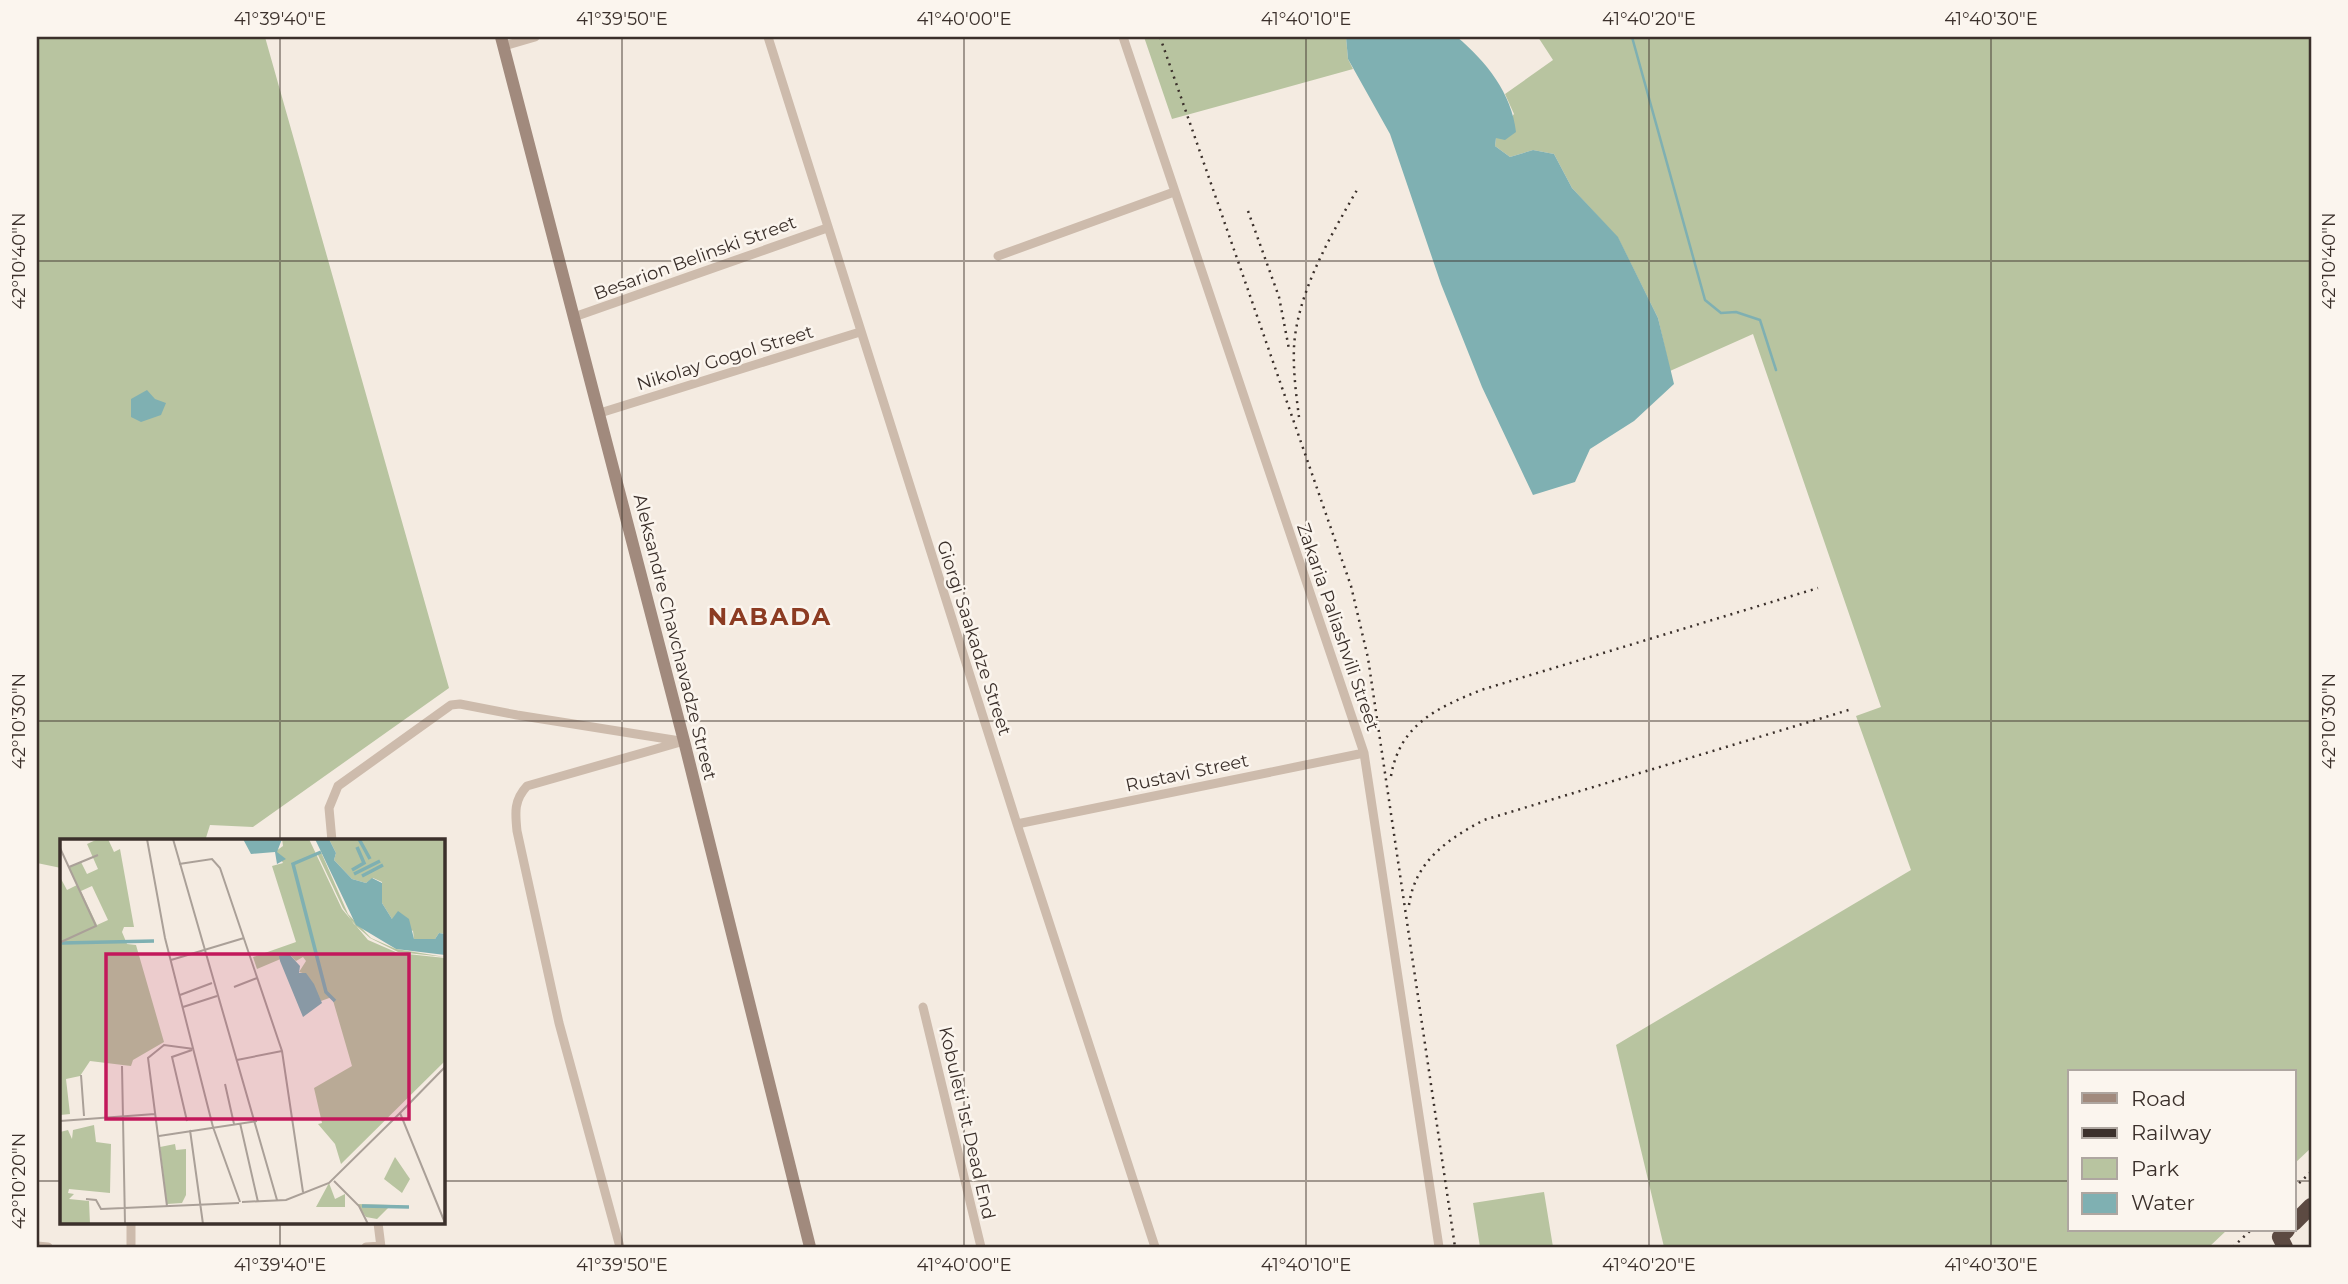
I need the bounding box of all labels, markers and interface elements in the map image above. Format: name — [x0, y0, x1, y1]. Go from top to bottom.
text: 41°39'40"E — [234, 8, 326, 30]
text: 41°39'50"E — [576, 8, 668, 30]
text: 41°40'00"E — [916, 8, 1012, 30]
text: 41°40'10"E — [1261, 8, 1351, 30]
text: 41°40'20"E — [1602, 8, 1696, 30]
text: 41°40'30"E — [1944, 8, 2038, 30]
street label: Besarion Belinski Street — [591, 211, 799, 305]
text: 42°10'40"N — [8, 212, 30, 310]
text: 42°10'40"N — [2318, 212, 2340, 310]
street label: Nikolay Gogol Street — [634, 321, 816, 395]
street label: Aleksandre Chavchavadze Street — [629, 492, 721, 782]
street label: Zakaria Paliashvili Street — [1292, 520, 1384, 734]
street label: Giorgi Saakadze Street — [932, 538, 1016, 738]
district label: NABADA — [708, 602, 832, 631]
text: 42°10'30"N — [8, 673, 30, 769]
text: 42°10'30"N — [2318, 673, 2340, 769]
street label: Rustavi Street — [1124, 749, 1250, 797]
inset map — [60, 839, 444, 1224]
street label: Kobuleti 1st Dead End — [934, 1024, 1000, 1222]
legend — [2068, 1070, 2296, 1232]
text: Road — [2131, 1086, 2186, 1111]
text: Railway — [2131, 1120, 2212, 1145]
text: 42°10'20"N — [8, 1133, 30, 1229]
text: Park — [2131, 1156, 2179, 1181]
text: Water — [2131, 1190, 2195, 1215]
text: 41°39'40"E — [234, 1254, 326, 1276]
text: 41°39'50"E — [576, 1254, 668, 1276]
text: 41°40'00"E — [916, 1254, 1012, 1276]
text: 41°40'10"E — [1261, 1254, 1351, 1276]
text: 41°40'20"E — [1602, 1254, 1696, 1276]
text: 41°40'30"E — [1944, 1254, 2038, 1276]

